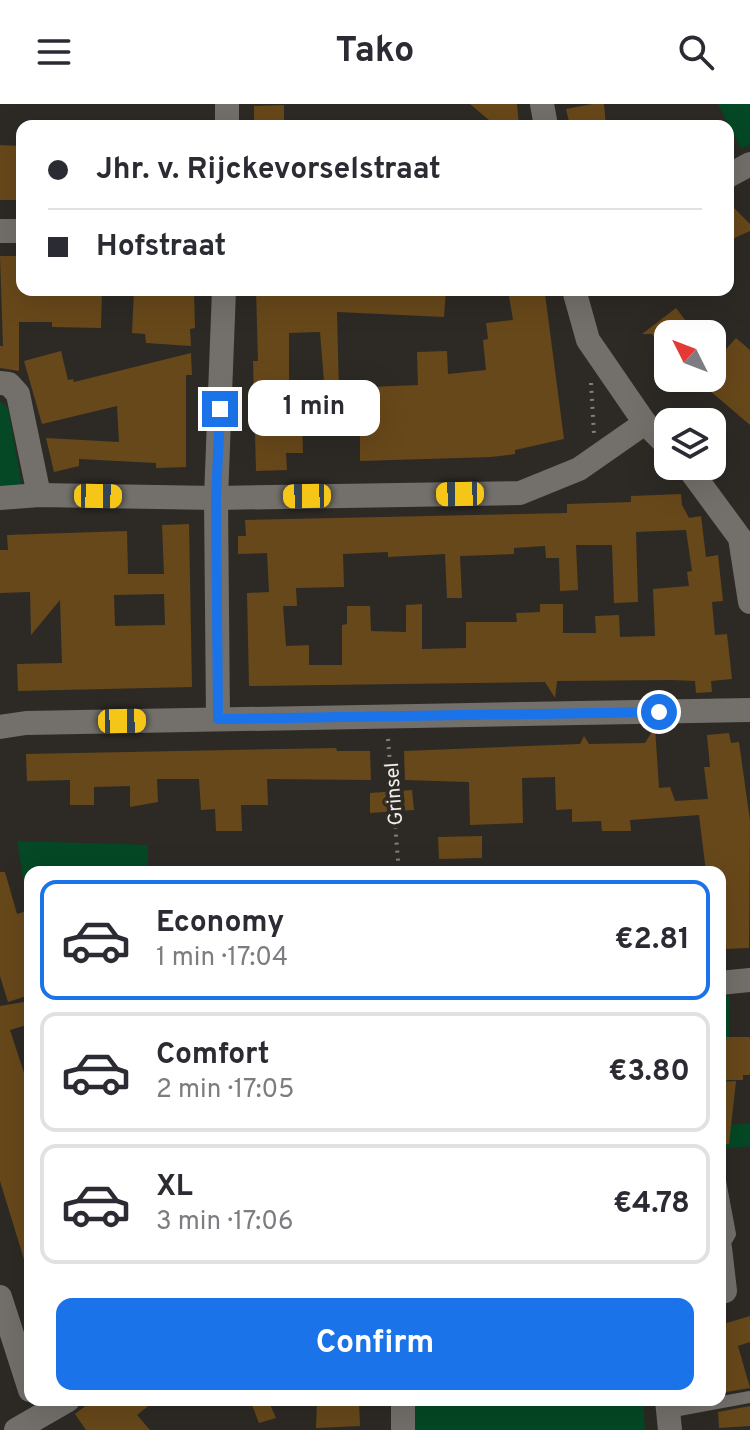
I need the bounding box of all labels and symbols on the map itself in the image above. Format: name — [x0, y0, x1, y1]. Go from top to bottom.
north arrow — [654, 320, 726, 392]
callout: 1 min — [248, 381, 380, 437]
route end — [202, 391, 238, 427]
car — [436, 482, 484, 506]
car — [74, 484, 122, 508]
car — [283, 484, 331, 508]
route start — [641, 694, 677, 730]
car — [98, 709, 146, 733]
street label: Grinsel — [380, 762, 410, 826]

